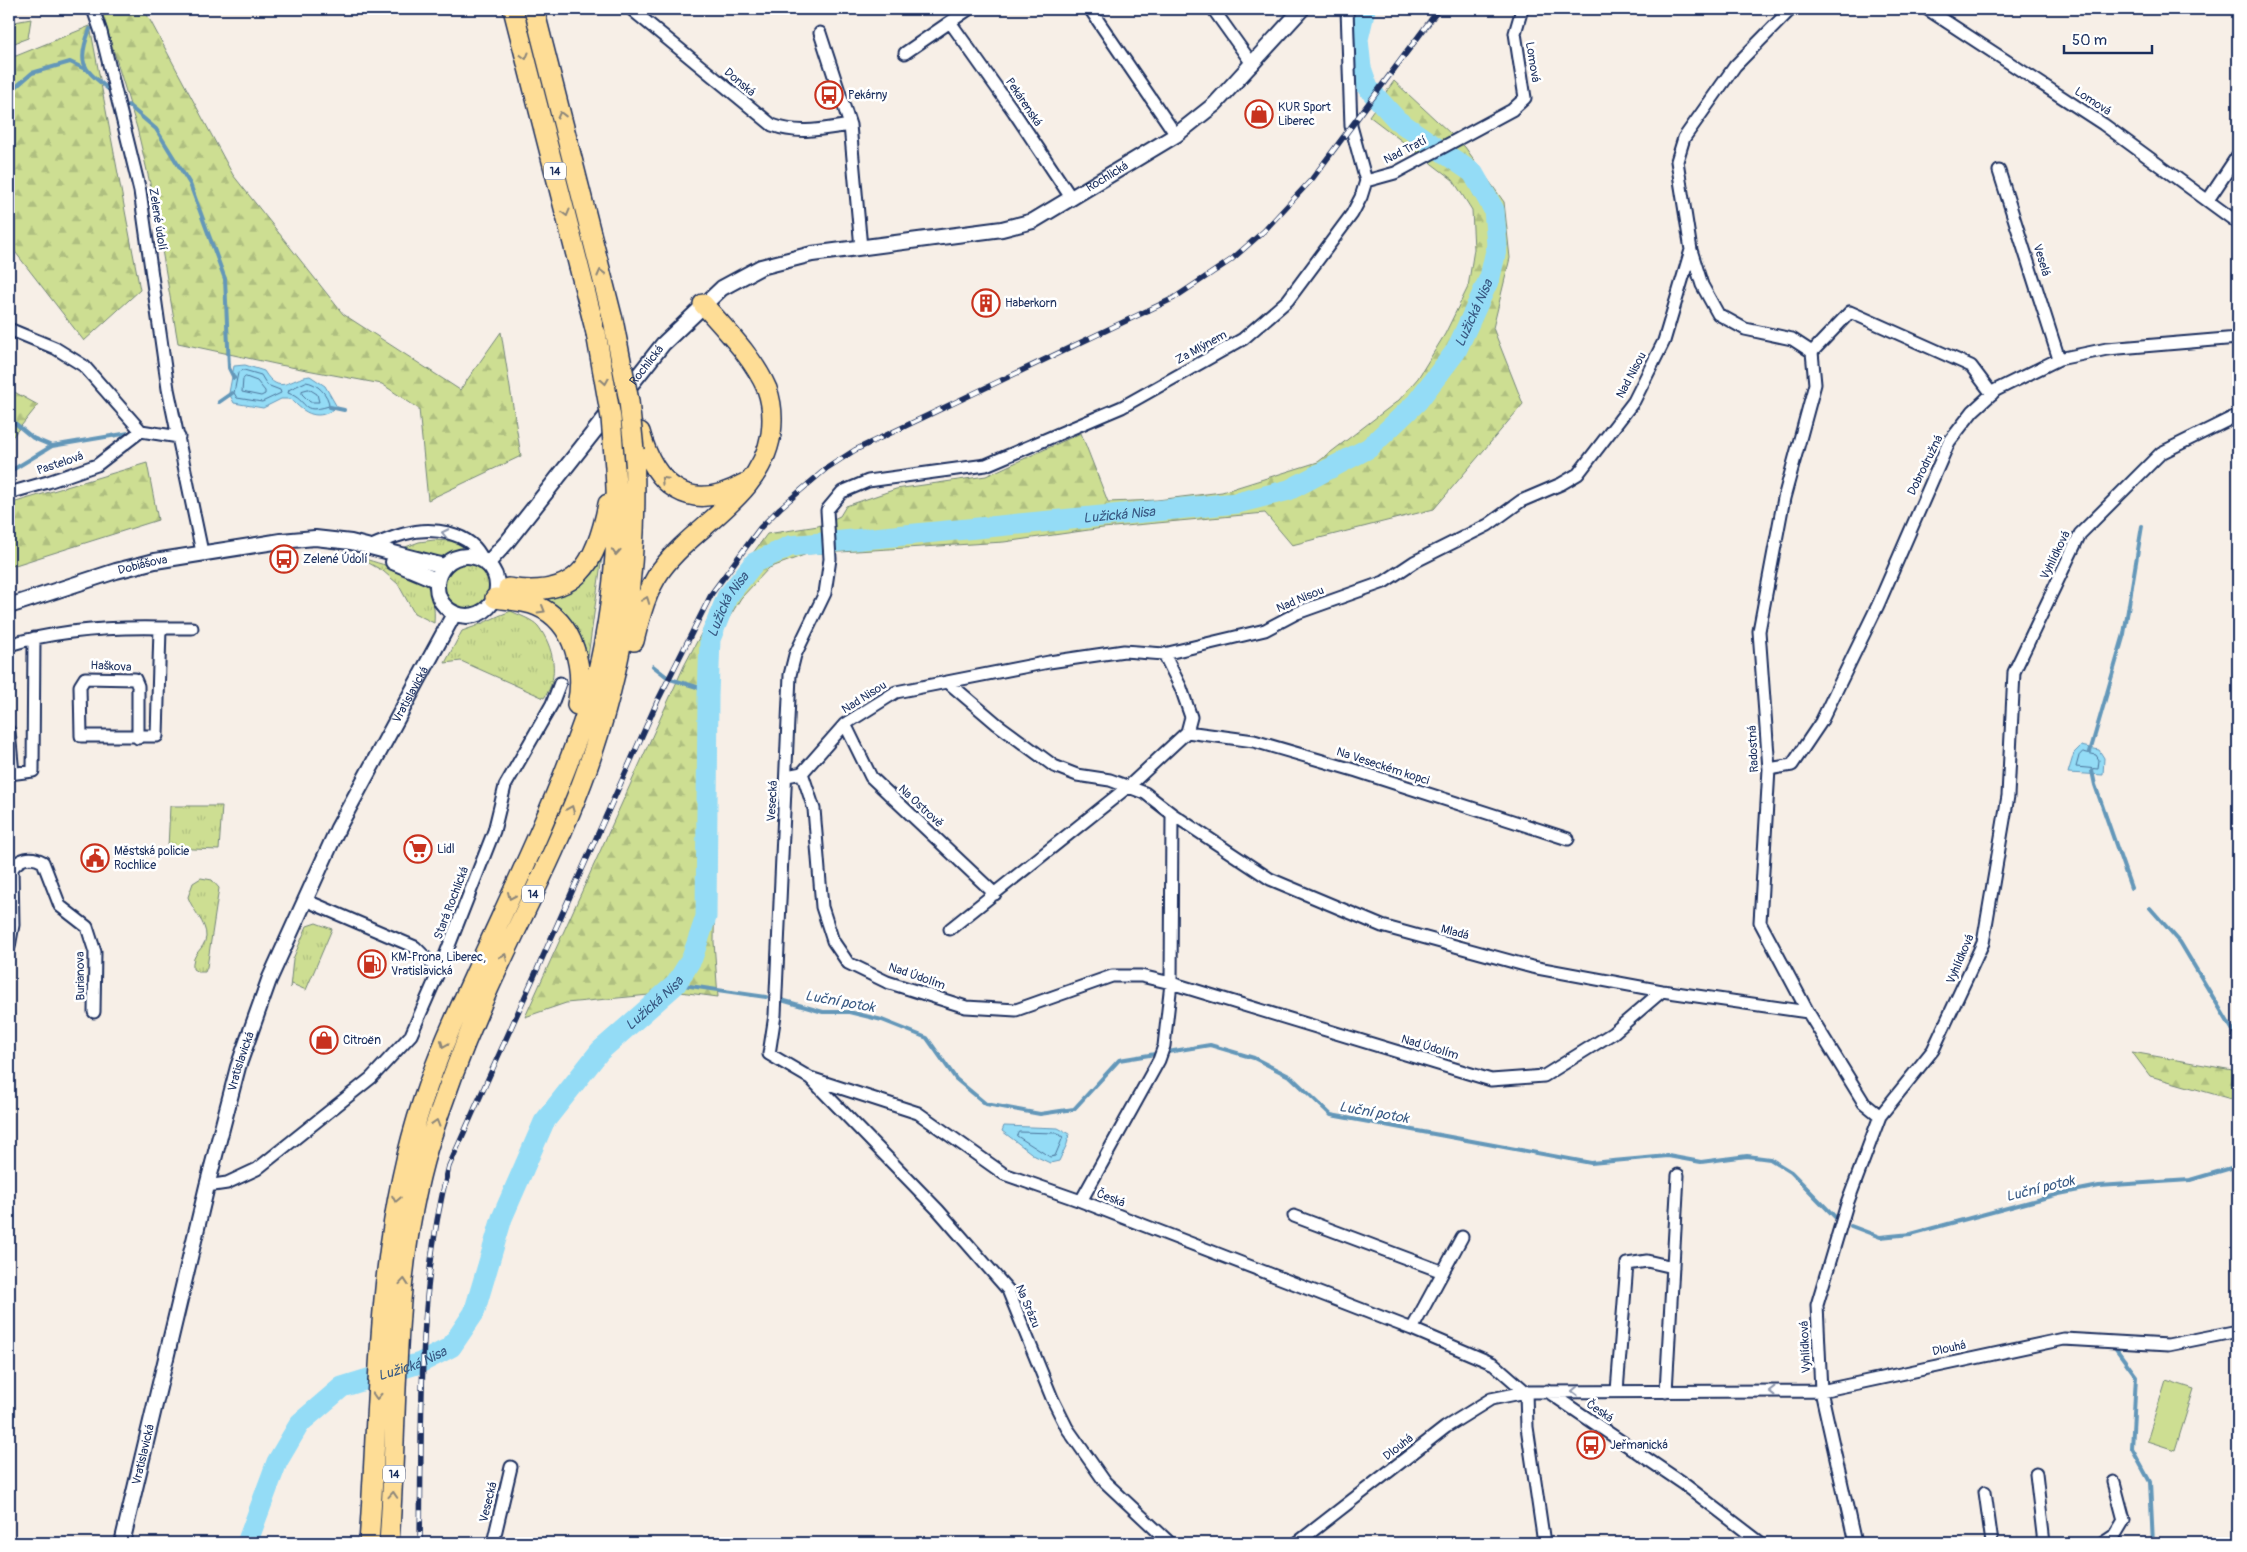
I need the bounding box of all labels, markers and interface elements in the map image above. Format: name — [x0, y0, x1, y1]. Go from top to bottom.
scale bar — [2064, 22, 2152, 54]
text: 50 m — [2072, 31, 2107, 50]
street label: Lomová — [1522, 41, 1543, 84]
one-way arrow — [520, 51, 530, 59]
street label: Donská — [721, 65, 759, 100]
street label: Pekárenská — [1002, 75, 1046, 130]
bus stop icon: Pekárny — [814, 80, 844, 110]
street label: Lomová — [2071, 84, 2114, 119]
place label: Pekárny — [848, 88, 887, 103]
shop icon: KUR Sport Liberec — [1244, 99, 1274, 129]
place label: KUR Sport Liberec — [1278, 100, 1331, 129]
one-way arrow — [556, 111, 567, 120]
street label: Nad Tratí — [1381, 133, 1429, 168]
street label: Rochlická — [1083, 158, 1131, 195]
road number: 14 — [544, 162, 566, 180]
street label: Zelené údolí — [145, 187, 170, 251]
one-way arrow — [560, 209, 571, 218]
street label: Veselá — [2030, 242, 2054, 278]
one-way arrow — [596, 268, 607, 277]
water label: Lužická Nisa — [1451, 276, 1497, 350]
building icon: Haberkorn — [971, 288, 1001, 318]
place label: Haberkorn — [1005, 296, 1057, 311]
street label: Za Mlýnem — [1173, 327, 1230, 368]
street label: Rochlická — [626, 342, 667, 388]
street label: Nad Nisou — [1613, 350, 1650, 401]
one-way arrow — [600, 377, 610, 386]
street label: Dobrodružná — [1904, 432, 1947, 498]
street label: Pastelová — [35, 448, 86, 478]
one-way arrow — [661, 477, 670, 486]
water label: Lužická Nisa — [1082, 503, 1157, 527]
street label: Vyhlídková — [2037, 528, 2074, 582]
one-way arrow — [441, 529, 450, 539]
bus stop icon: Zelené Údolí — [269, 544, 299, 574]
one-way arrow — [610, 548, 621, 556]
place label: Zelené Údolí — [303, 551, 368, 567]
street label: Dobiášova — [116, 552, 169, 578]
water label: Lužická Nisa — [704, 568, 753, 640]
street label: Nad Nisou — [1274, 583, 1326, 616]
one-way arrow — [640, 596, 650, 605]
one-way arrow — [536, 603, 545, 613]
street label: Haškova — [90, 658, 132, 675]
street label: Vratislavická — [389, 664, 432, 726]
street label: Nad Nisou — [839, 678, 890, 717]
street label: Radostná — [1745, 725, 1762, 773]
street label: Na Veseckém kopci — [1334, 744, 1431, 789]
street label: Vesecká — [764, 780, 781, 822]
street label: Na Ostrově — [895, 782, 946, 831]
one-way arrow — [565, 805, 576, 814]
supermarket icon: Lidl — [403, 834, 433, 864]
place label: Lidl — [437, 842, 455, 857]
public building icon: Městská policie Rochlice — [80, 843, 110, 873]
place label: Městská policie Rochlice — [114, 844, 189, 873]
street label: Stará Rochlická — [431, 864, 472, 942]
road number: 14 — [522, 886, 544, 902]
one-way arrow — [507, 891, 518, 900]
street label: Mladá — [1439, 922, 1471, 944]
street label: Vyhlídková — [1943, 932, 1978, 986]
fuel station icon: KM-Prona, Liberec, Vratislavická — [357, 949, 387, 979]
place label: KM-Prona, Liberec, Vratislavická — [391, 950, 486, 979]
street label: Burianova — [73, 951, 88, 1001]
one-way arrow — [498, 953, 508, 962]
street label: Nad Údolím — [886, 959, 948, 993]
water label: Lužická Nisa — [622, 973, 688, 1034]
water label: Luční potok — [804, 987, 877, 1016]
shop icon: Citroën — [309, 1025, 339, 1055]
street label: Vratislavická — [225, 1029, 258, 1093]
street label: Nad Údolím — [1399, 1031, 1461, 1063]
place label: Citroën — [343, 1033, 381, 1048]
one-way arrow — [440, 1039, 451, 1048]
water label: Luční potok — [1338, 1098, 1411, 1127]
one-way arrow — [430, 1119, 440, 1128]
water label: Luční potok — [2004, 1171, 2077, 1205]
street label: Česká — [1094, 1185, 1128, 1211]
one-way arrow — [392, 1195, 402, 1204]
one-way arrow — [398, 1278, 409, 1286]
street label: Na Srázu — [1012, 1282, 1043, 1330]
street label: Vyhlídková — [1797, 1320, 1814, 1374]
street label: Dlouhá — [1931, 1338, 1968, 1359]
water label: Lužická Nisa — [376, 1342, 451, 1384]
one-way arrow — [1571, 1386, 1578, 1396]
one-way arrow — [1768, 1386, 1776, 1396]
one-way arrow — [372, 1393, 383, 1401]
street label: Česká — [1583, 1396, 1617, 1426]
street label: Vratislavická — [129, 1422, 158, 1486]
bus stop icon: Jeřmanická — [1576, 1430, 1606, 1460]
street label: Dlouhá — [1380, 1431, 1417, 1464]
place label: Jeřmanická — [1610, 1438, 1668, 1453]
road number: 14 — [383, 1466, 405, 1482]
street label: Vesecká — [476, 1480, 501, 1524]
one-way arrow — [387, 1490, 398, 1498]

